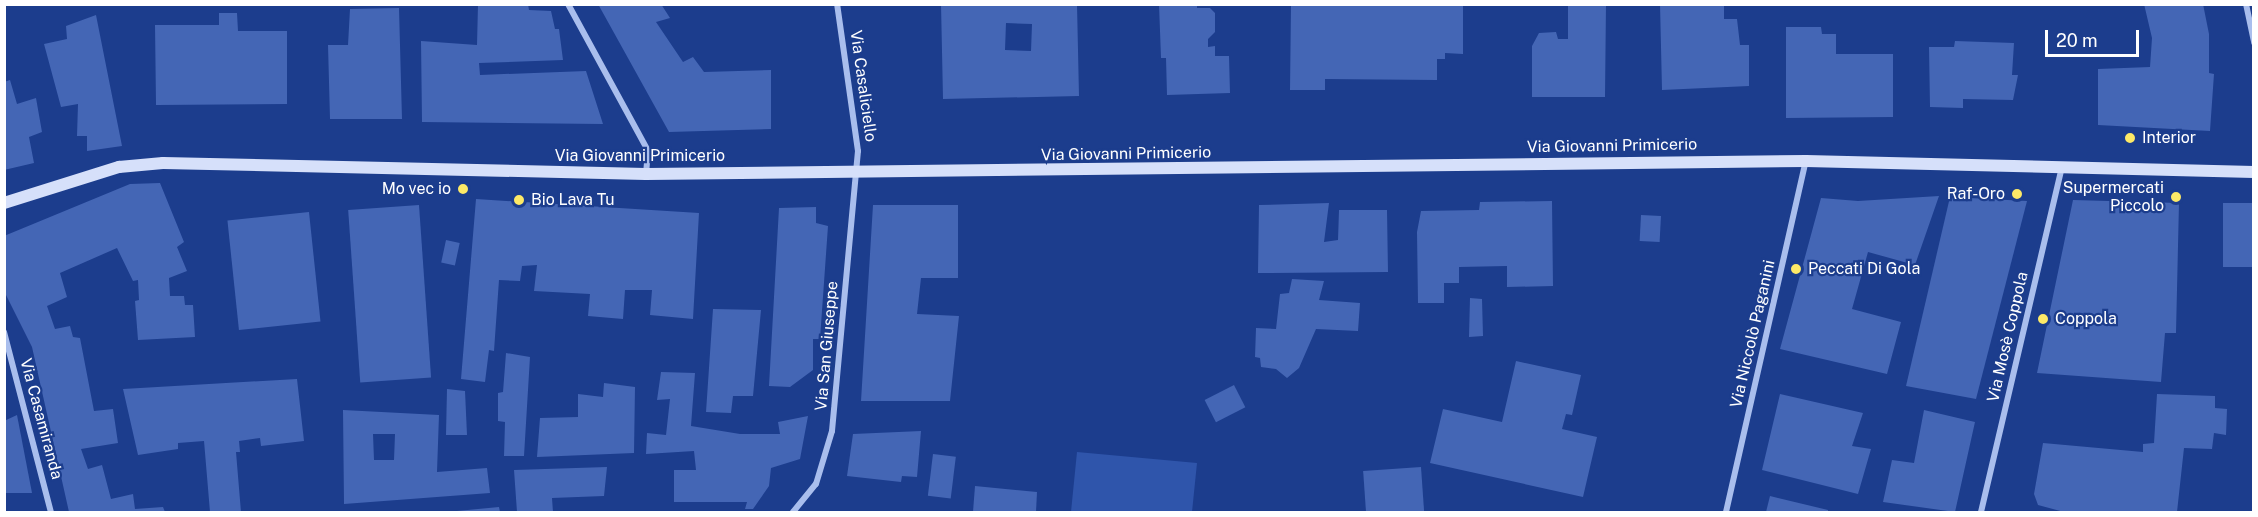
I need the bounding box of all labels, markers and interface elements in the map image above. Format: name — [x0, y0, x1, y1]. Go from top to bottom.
scale bar — [2048, 18, 2142, 56]
street label: Via Casaliciello — [846, 29, 880, 143]
text: 20 m — [2056, 30, 2098, 51]
place label: Interior — [2142, 128, 2196, 148]
marker: Interior — [2123, 131, 2137, 145]
street label: Via Giovanni Primicerio — [1527, 135, 1697, 157]
street label: Via Giovanni Primicerio — [1041, 143, 1211, 165]
street label: Via Giovanni Primicerio — [555, 146, 725, 166]
place label: Supermercati Piccolo — [2063, 178, 2164, 216]
place label: Mo vec io — [381, 179, 451, 199]
marker: Mo vec io — [456, 182, 470, 196]
place label: Raf-Oro — [1947, 184, 2005, 204]
marker: Raf-Oro — [2010, 187, 2024, 201]
place label: Bio Lava Tu — [531, 190, 615, 210]
marker: Supermercati Piccolo — [2169, 190, 2183, 204]
marker: Bio Lava Tu — [512, 193, 526, 207]
street label: Via Niccolò Paganini — [1727, 258, 1779, 410]
place label: Peccati Di Gola — [1808, 259, 1920, 279]
marker: Peccati Di Gola — [1789, 262, 1803, 276]
street label: Via Mosè Coppola — [1984, 270, 2032, 404]
street label: Via San Giuseppe — [812, 280, 842, 412]
place label: Coppola — [2055, 309, 2117, 329]
marker: Coppola — [2036, 312, 2050, 326]
street label: Via Casamiranda — [16, 356, 66, 482]

